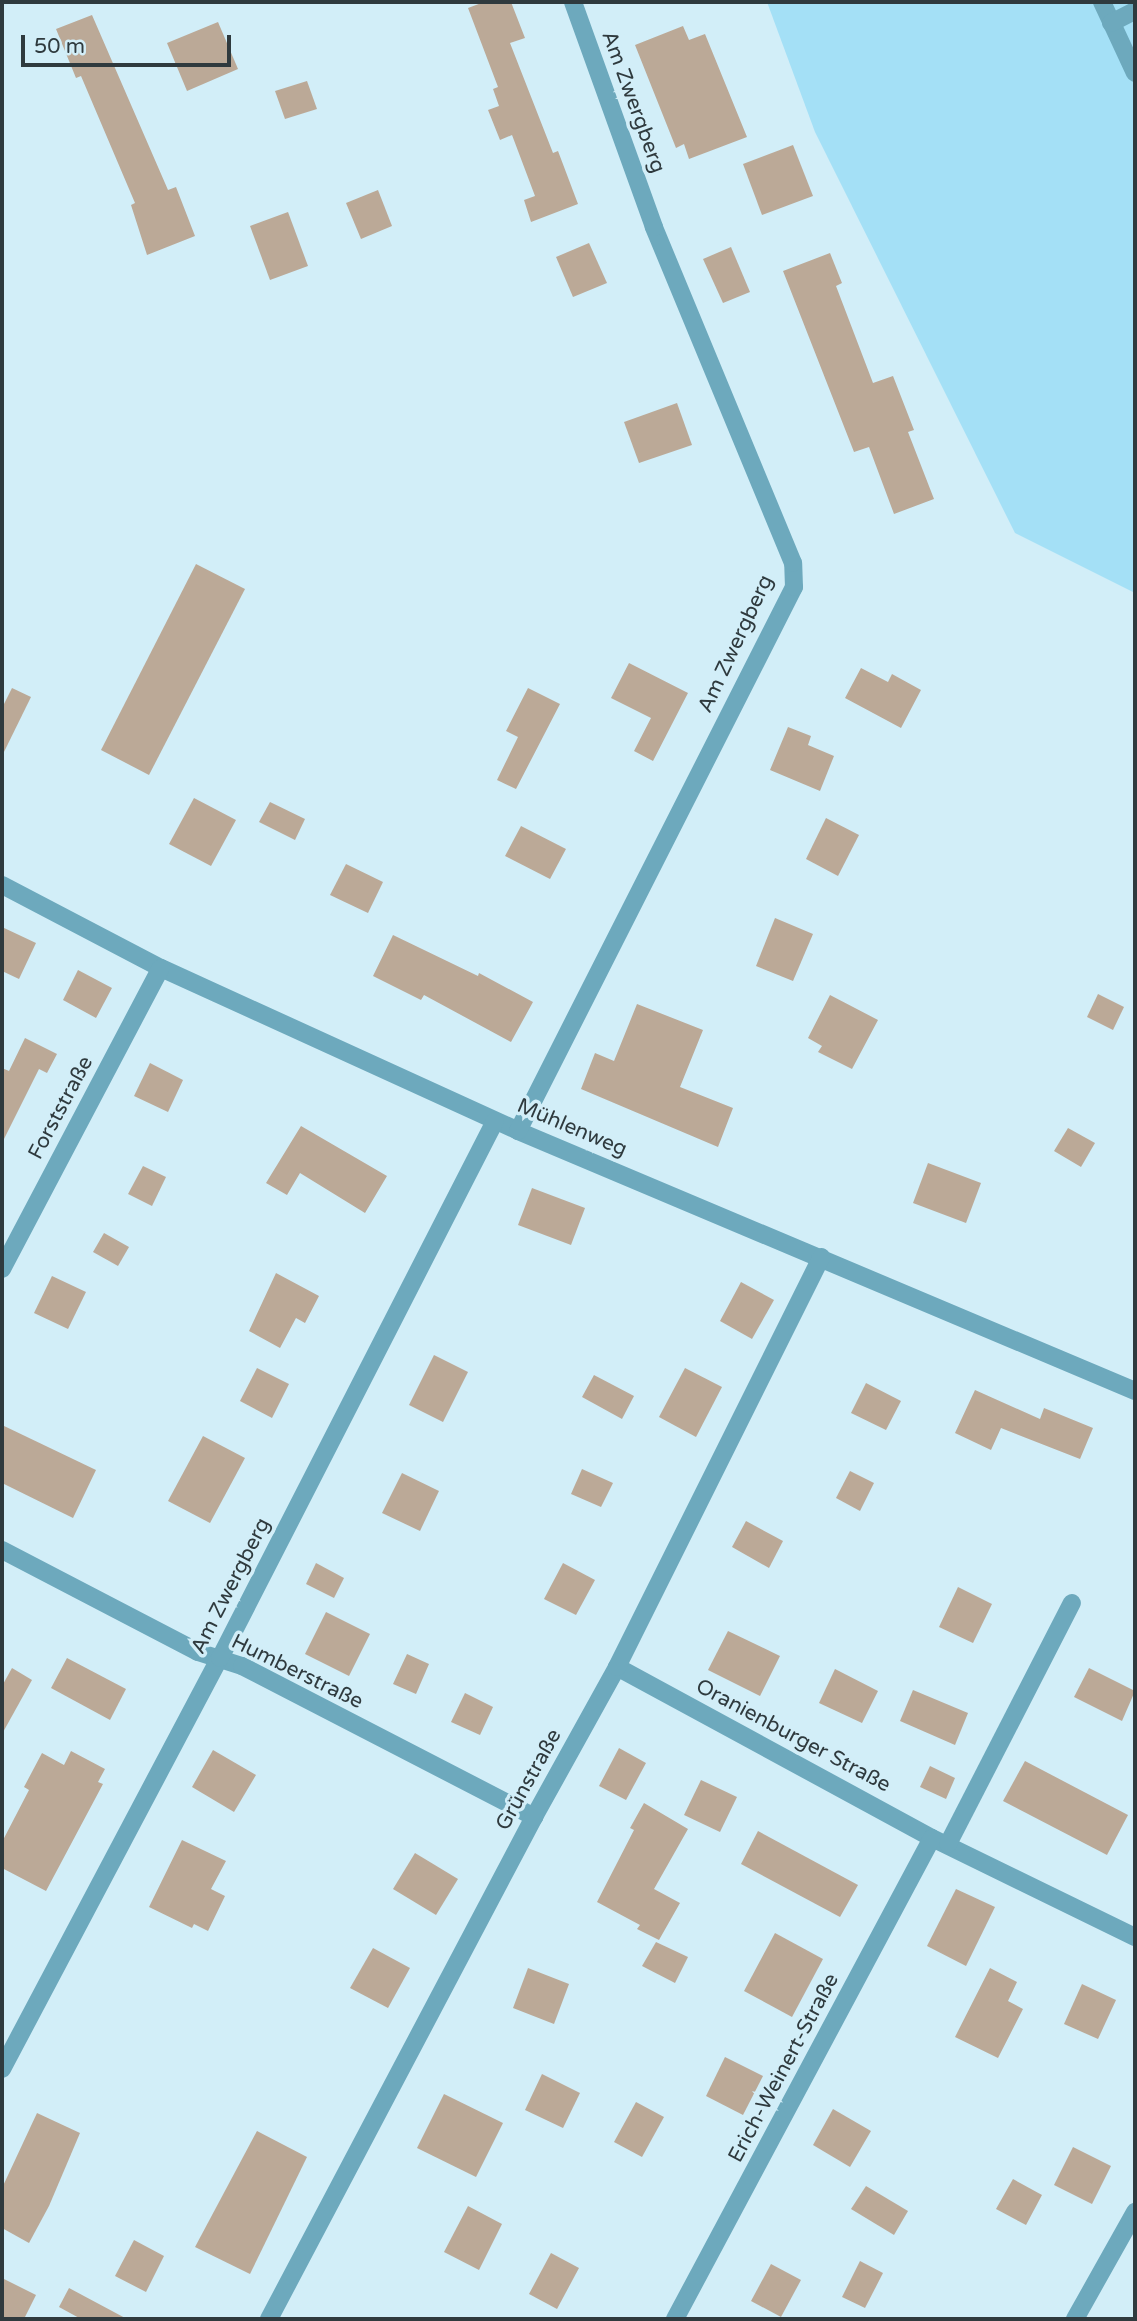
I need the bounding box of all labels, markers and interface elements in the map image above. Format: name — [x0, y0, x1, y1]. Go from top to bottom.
scale bar — [24, 21, 234, 65]
street label: Am Zwergberg — [596, 28, 670, 176]
text: 50 m — [34, 34, 85, 59]
street label: Am Zwergberg — [693, 571, 779, 717]
street label: Forststraße — [23, 1052, 99, 1164]
street label: Mühlenweg — [513, 1094, 631, 1162]
street label: Am Zwergberg — [186, 1514, 276, 1658]
street label: Humberstraße — [227, 1629, 367, 1715]
street label: Oranienburger Straße — [691, 1674, 895, 1798]
street label: Grünstraße — [491, 1725, 567, 1835]
street label: Erich-Weinert-Straße — [723, 1969, 845, 2167]

